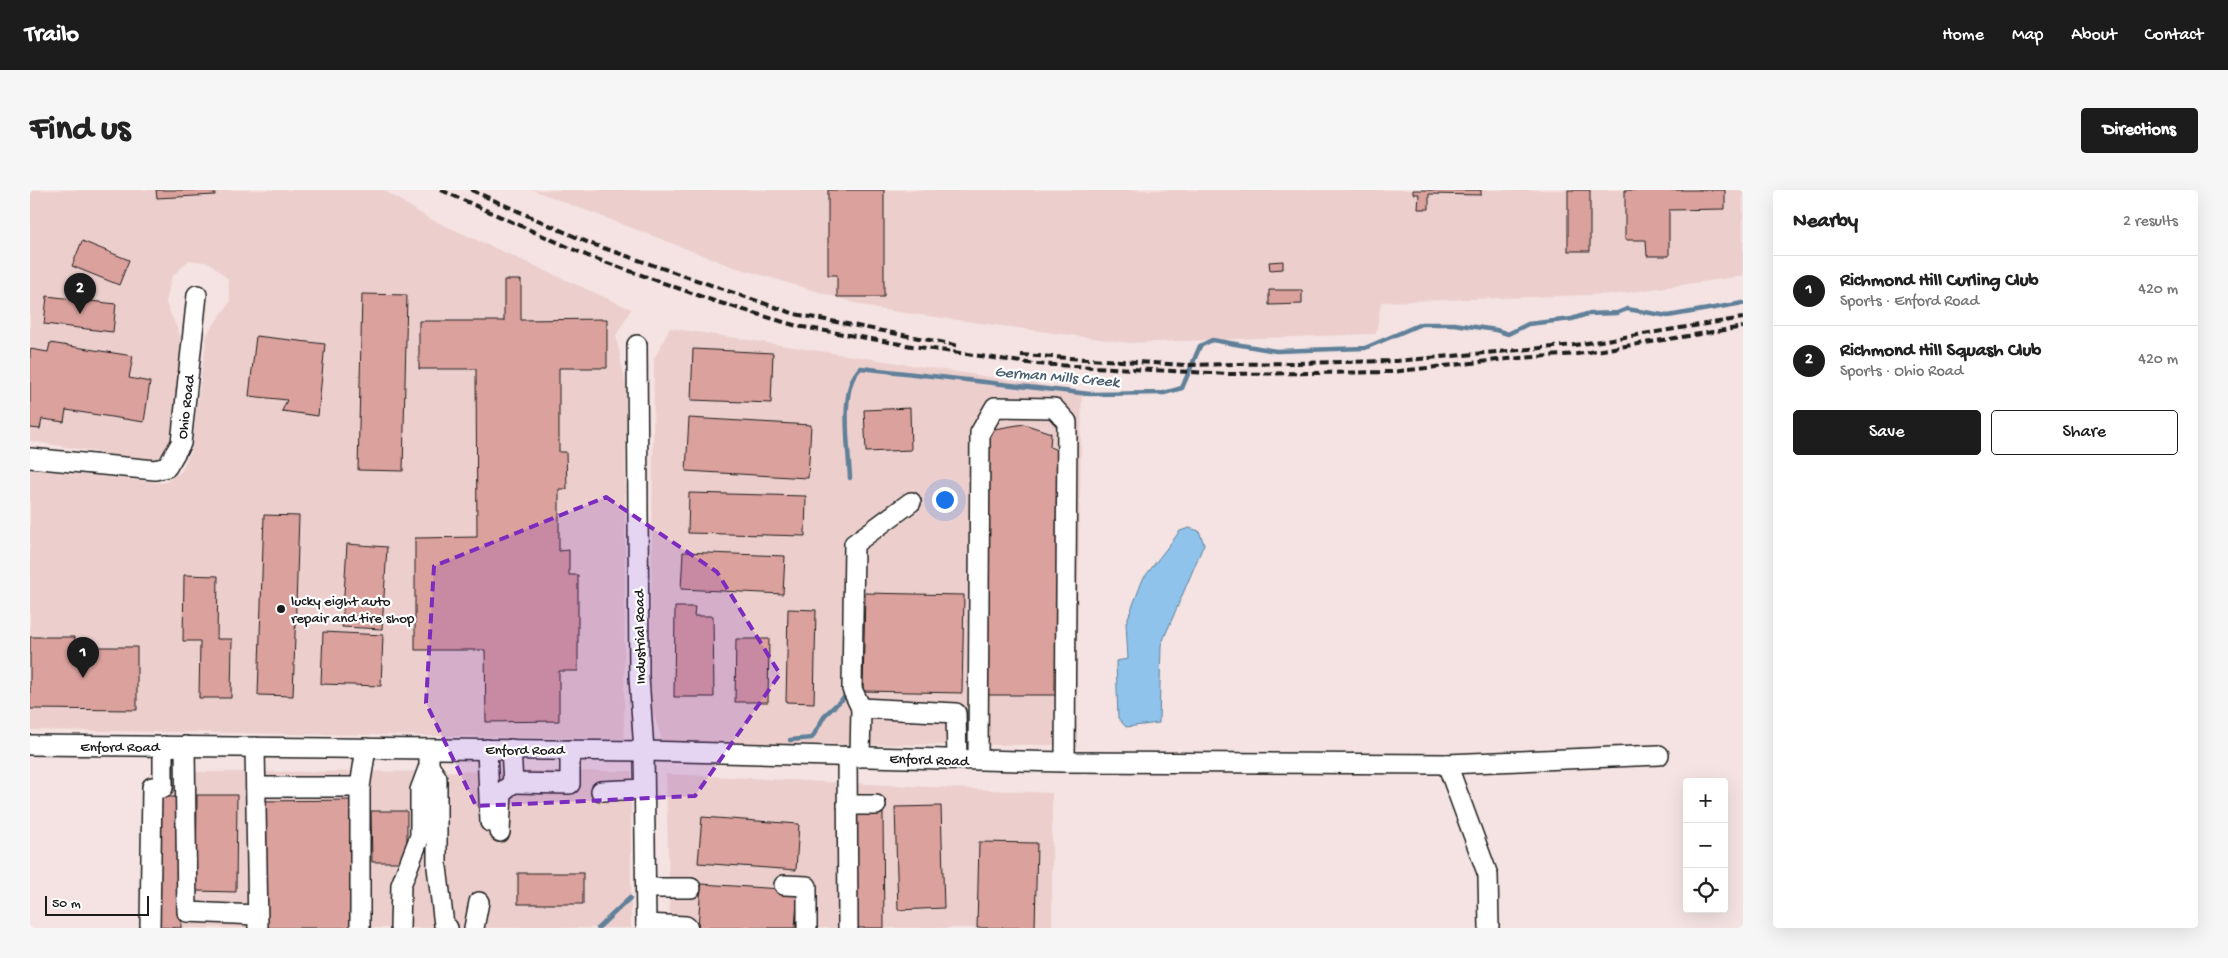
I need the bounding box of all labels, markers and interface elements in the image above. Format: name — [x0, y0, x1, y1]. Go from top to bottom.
text: Trailo — [25, 21, 79, 50]
text: Home — [1942, 25, 1984, 46]
text: Map — [2012, 25, 2043, 46]
text: About — [2071, 25, 2117, 46]
text: Contact — [2145, 25, 2203, 46]
button: Directions — [2081, 108, 2198, 153]
text: Find us — [30, 110, 130, 151]
text: Nearby — [1793, 210, 1858, 235]
text: 2 results — [2123, 213, 2178, 232]
text: Richmond Hill Curling Club — [1840, 270, 2039, 293]
pin: 2 — [64, 273, 96, 314]
text: 1 — [1806, 281, 1812, 300]
text: 420 m — [2138, 281, 2178, 300]
text: Sports · Enford Road — [1840, 293, 1979, 312]
text: Richmond Hill Squash Club — [1840, 340, 2041, 363]
text: 2 — [1805, 351, 1813, 370]
text: 420 m — [2138, 351, 2178, 370]
text: Sports · Ohio Road — [1840, 363, 1963, 382]
water label: German Mills Creek — [994, 364, 1122, 394]
street label: Ohio Road — [174, 373, 200, 440]
button: Save — [1793, 410, 1981, 455]
button: Share — [1991, 410, 2178, 455]
your location — [932, 487, 958, 513]
street label: Industrial Road — [631, 588, 651, 684]
place label: lucky eight auto repair and tire shop — [291, 593, 415, 628]
marker: lucky eight auto repair and tire shop — [275, 603, 287, 615]
pin: 1 — [67, 637, 99, 678]
street label: Enford Road — [80, 739, 161, 757]
street label: Enford Road — [485, 742, 566, 760]
street label: Enford Road — [889, 751, 970, 771]
map controls — [1683, 778, 1728, 913]
button: + — [1683, 778, 1728, 823]
button: − — [1683, 823, 1728, 868]
button: locate — [1683, 868, 1728, 913]
scale bar — [45, 893, 149, 916]
text: 50 m — [52, 896, 81, 913]

